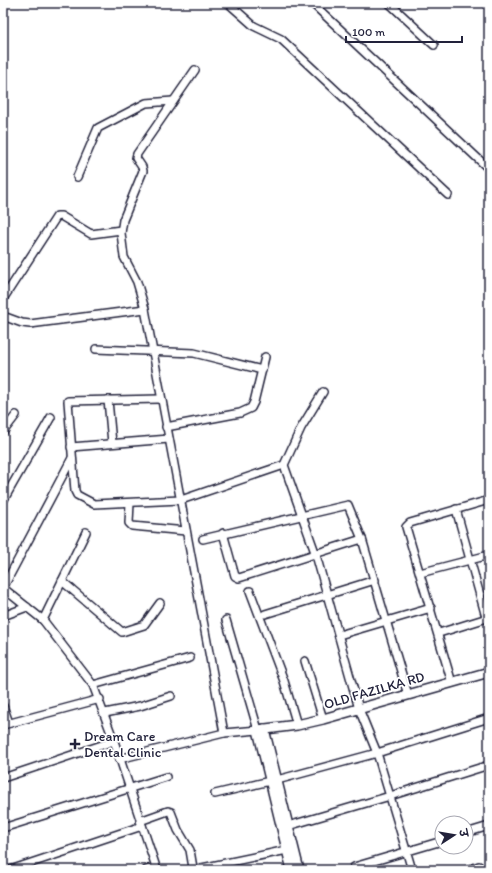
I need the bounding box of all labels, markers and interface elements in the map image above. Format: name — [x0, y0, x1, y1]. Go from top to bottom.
scale bar — [346, 18, 462, 44]
text: 100 m — [352, 25, 385, 39]
street label: OLD FAZILKA RD — [322, 668, 427, 713]
place label: Dream Care Dental Clinic — [84, 728, 162, 761]
marker: Dream Care Dental Clinic — [69, 738, 81, 750]
north arrow — [434, 815, 474, 855]
text: उ — [456, 827, 471, 840]

